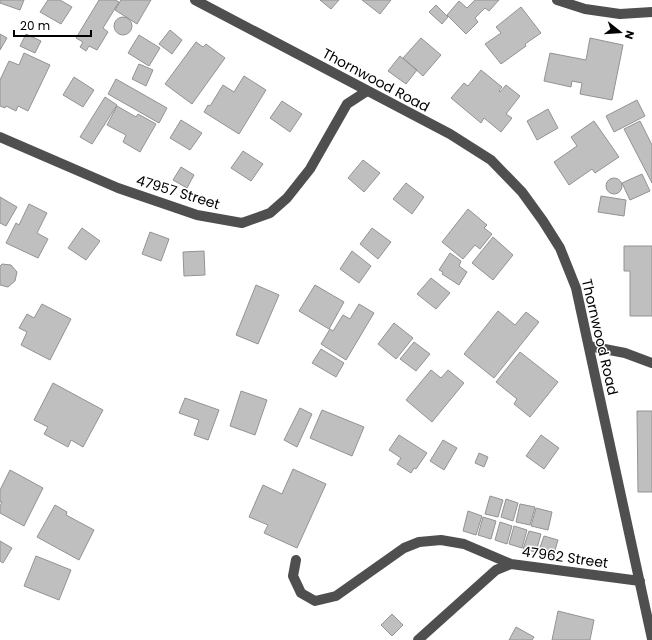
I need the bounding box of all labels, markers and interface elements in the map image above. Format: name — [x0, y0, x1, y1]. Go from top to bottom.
scale bar — [14, 12, 91, 38]
north arrow — [600, 12, 640, 52]
text: 20 m — [20, 17, 50, 34]
text: N — [621, 29, 638, 41]
street label: Thornwood Road — [319, 43, 433, 117]
street label: 47957 Street — [134, 170, 222, 214]
street label: Thornwood Road — [577, 277, 623, 397]
street label: 47962 Street — [521, 541, 609, 573]

